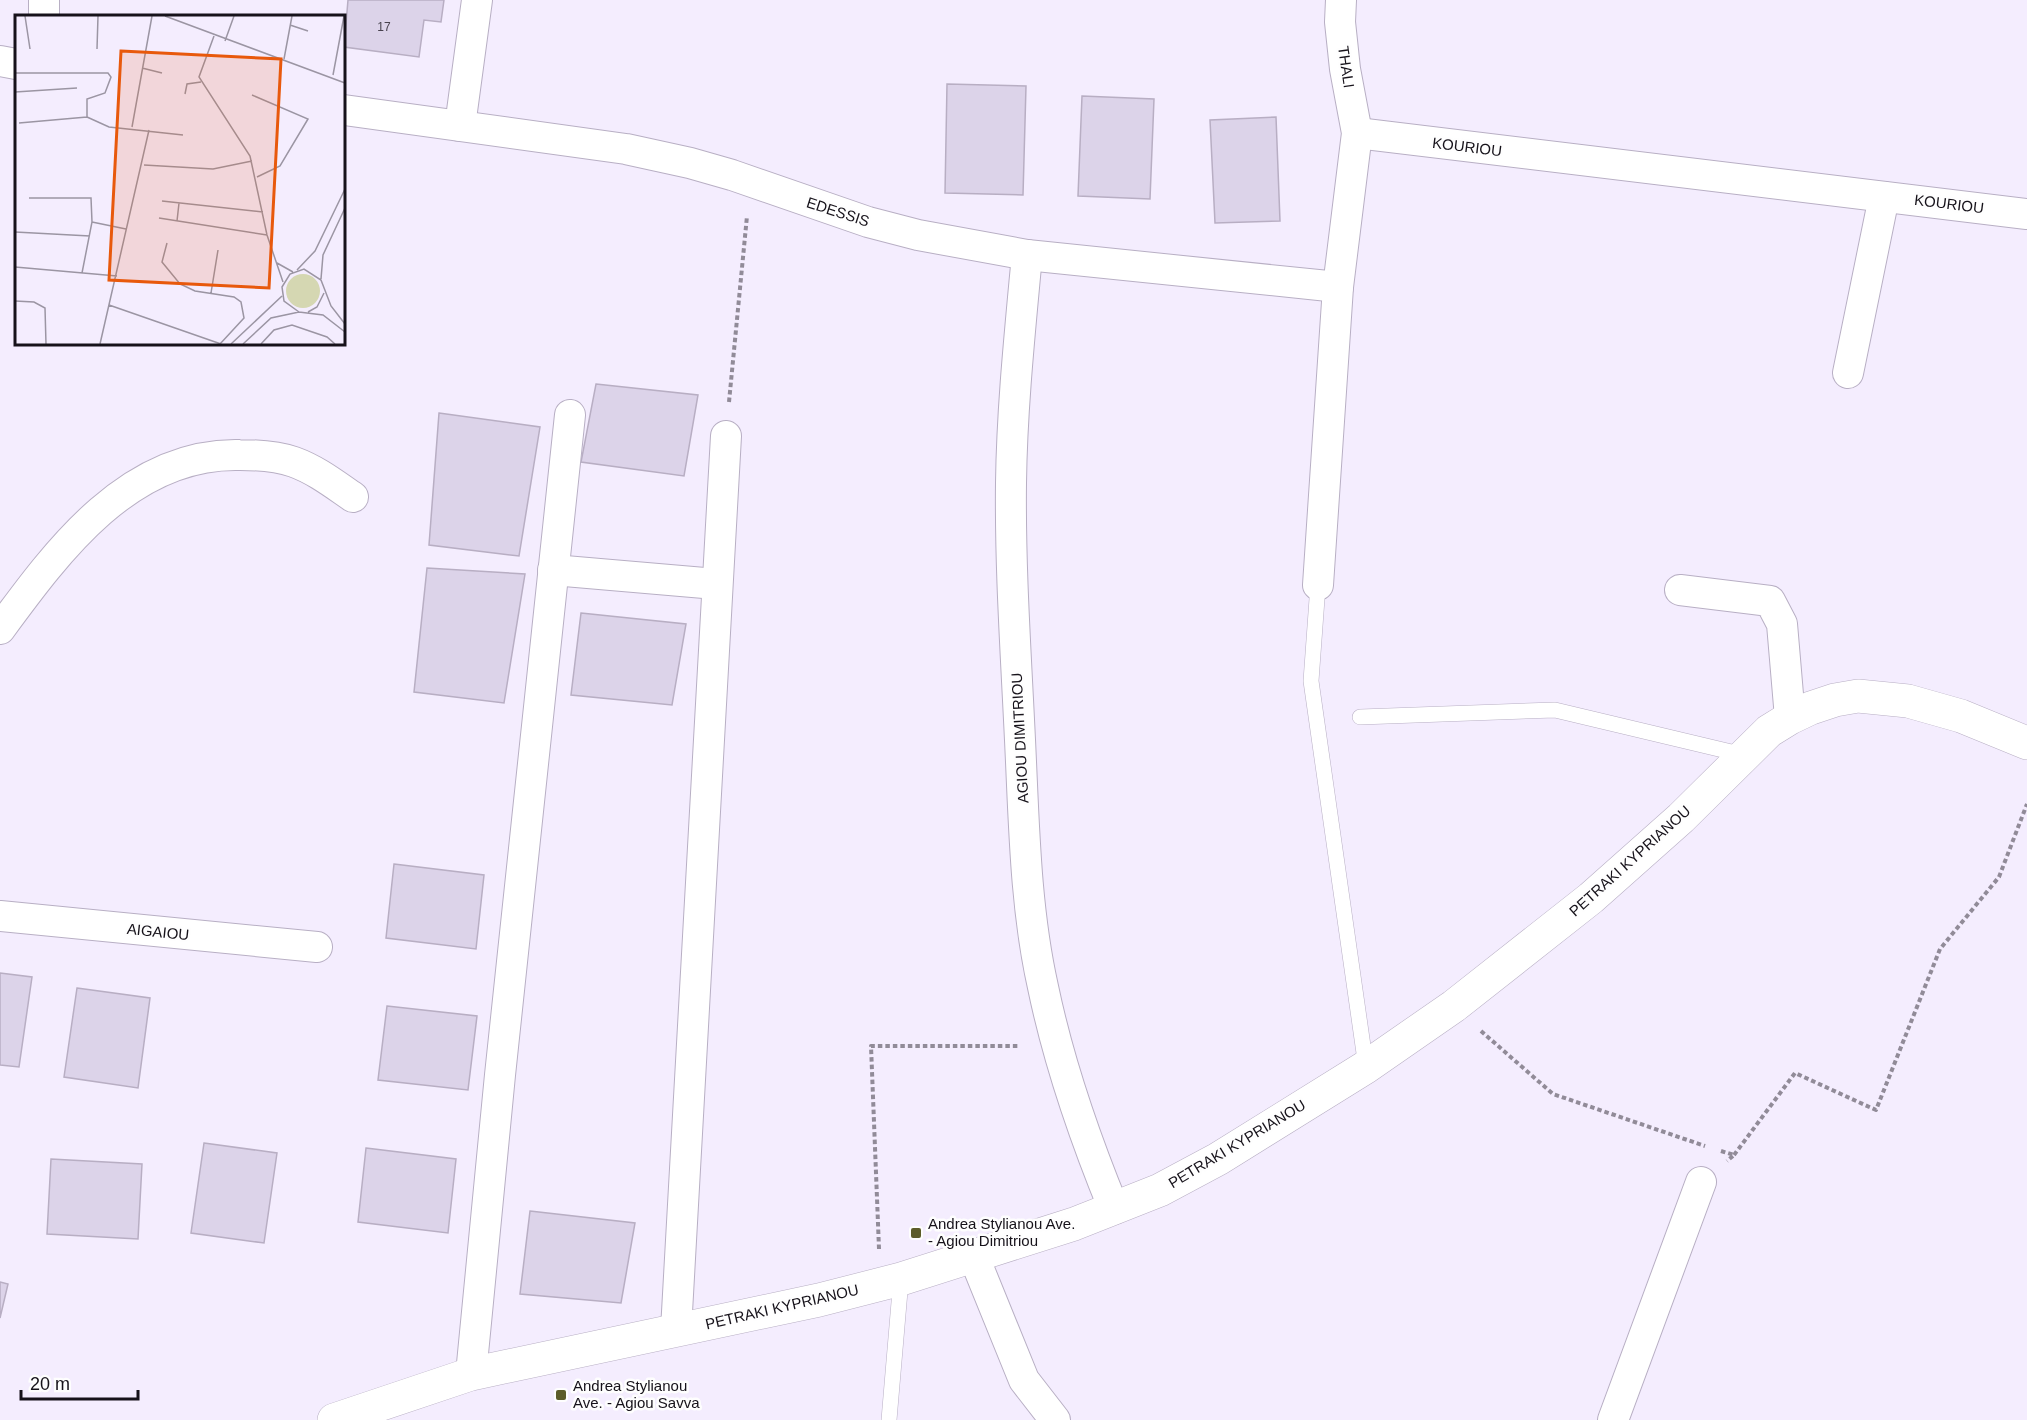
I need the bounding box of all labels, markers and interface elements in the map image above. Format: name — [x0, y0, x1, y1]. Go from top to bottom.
inset map — [15, 15, 345, 345]
house number: 17 — [377, 20, 391, 34]
street label: THALI — [1335, 45, 1358, 89]
street label: KOURIOU — [1431, 134, 1503, 159]
street label: KOURIOU — [1913, 191, 1985, 216]
street label: EDESSIS — [805, 193, 872, 230]
street label: AGIOU DIMITRIOU — [1008, 672, 1031, 804]
street label: PETRAKI KYPRIANOU — [1566, 802, 1694, 919]
street label: AIGAIOU — [126, 920, 190, 943]
street label: PETRAKI KYPRIANOU — [1165, 1096, 1308, 1191]
place label: Andrea Stylianou Ave. - Agiou Dimitriou — [928, 1215, 1075, 1249]
marker: Andrea Stylianou Ave. - Agiou Dimitriou — [909, 1226, 923, 1240]
street label: PETRAKI KYPRIANOU — [704, 1281, 860, 1332]
scale bar — [21, 1363, 138, 1401]
text: 20 m — [30, 1374, 70, 1394]
place label: Andrea Stylianou Ave. - Agiou Savva — [573, 1377, 700, 1411]
marker: Andrea Stylianou Ave. - Agiou Savva — [554, 1388, 568, 1402]

